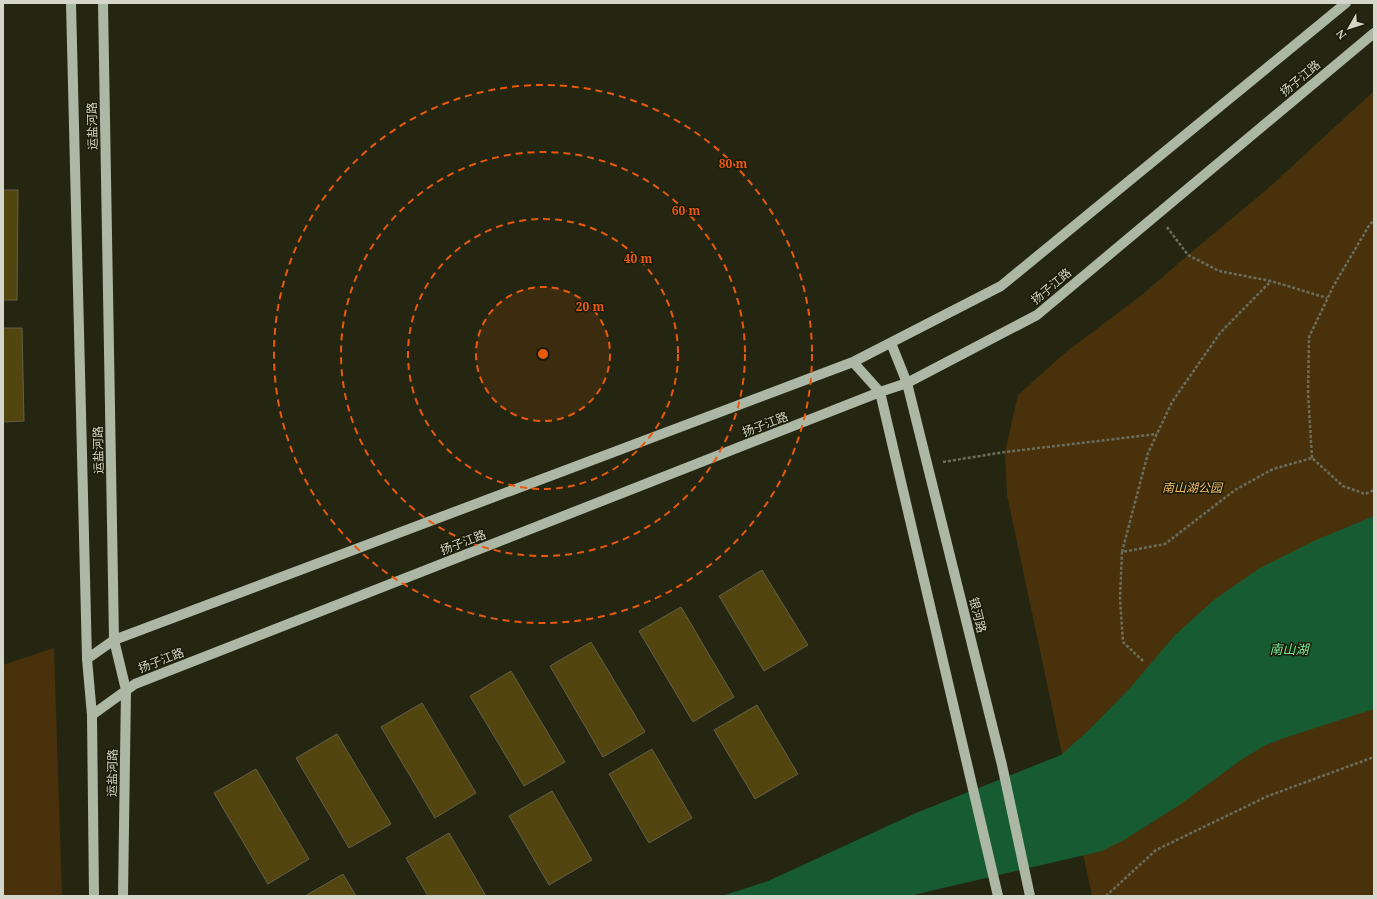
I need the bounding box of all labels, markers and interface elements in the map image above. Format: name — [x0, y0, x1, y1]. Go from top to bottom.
north arrow — [1329, 8, 1369, 48]
text: N — [1332, 26, 1349, 43]
street label: 扬子江路 — [1276, 56, 1324, 100]
street label: 运盐河路 — [83, 102, 101, 150]
text: 80 m — [719, 155, 747, 172]
text: 60 m — [672, 202, 700, 219]
text: 40 m — [624, 250, 652, 267]
street label: 扬子江路 — [1027, 264, 1075, 308]
text: 20 m — [576, 298, 604, 315]
centre of rings — [536, 347, 550, 361]
street label: 扬子江路 — [740, 407, 790, 441]
street label: 运盐河路 — [89, 426, 107, 474]
park label: 南山湖公园 — [1162, 479, 1224, 496]
street label: 扬子江路 — [438, 525, 488, 559]
street label: 银河路 — [965, 595, 991, 635]
water label: 南山湖 — [1269, 640, 1310, 658]
street label: 扬子江路 — [136, 643, 186, 677]
street label: 运盐河路 — [103, 749, 121, 797]

